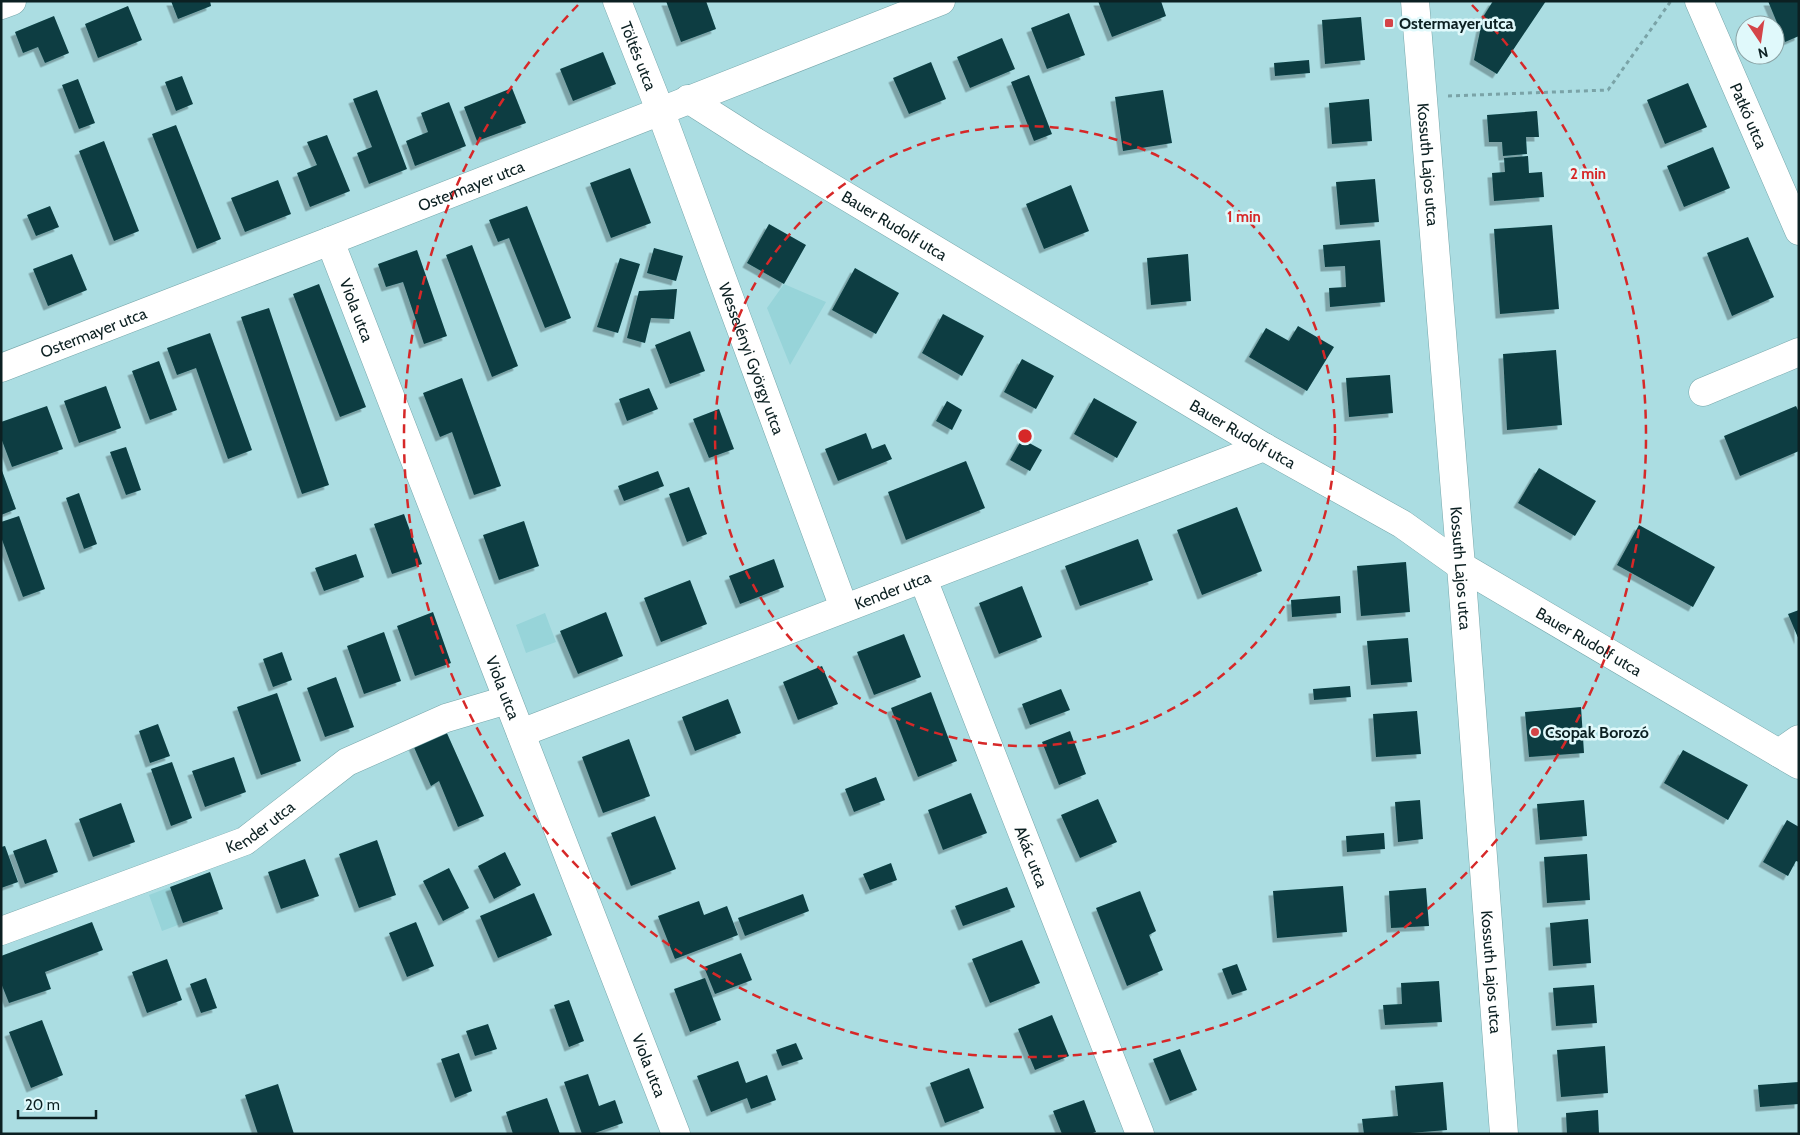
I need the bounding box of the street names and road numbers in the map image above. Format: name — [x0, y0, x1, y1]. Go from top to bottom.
street label: Töltés utca — [616, 19, 660, 93]
street label: Patkó utca — [1726, 80, 1771, 152]
street label: Kossuth Lajos utca — [1413, 102, 1442, 227]
street label: Ostermayer utca — [415, 157, 527, 216]
street label: Bauer Rudolf utca — [838, 187, 951, 265]
street label: Viola utca — [335, 276, 377, 345]
street label: Wesselényi György utca — [715, 280, 788, 437]
street label: Ostermayer utca — [38, 304, 150, 362]
street label: Bauer Rudolf utca — [1186, 396, 1299, 473]
street label: Kossuth Lajos utca — [1446, 506, 1475, 631]
street label: Kender utca — [852, 567, 934, 614]
street label: Bauer Rudolf utca — [1532, 603, 1645, 680]
street label: Viola utca — [482, 653, 524, 723]
street label: Kender utca — [223, 797, 299, 857]
street label: Akác utca — [1011, 823, 1052, 890]
street label: Kossuth Lajos utca — [1477, 910, 1505, 1035]
street label: Viola utca — [628, 1031, 670, 1100]

